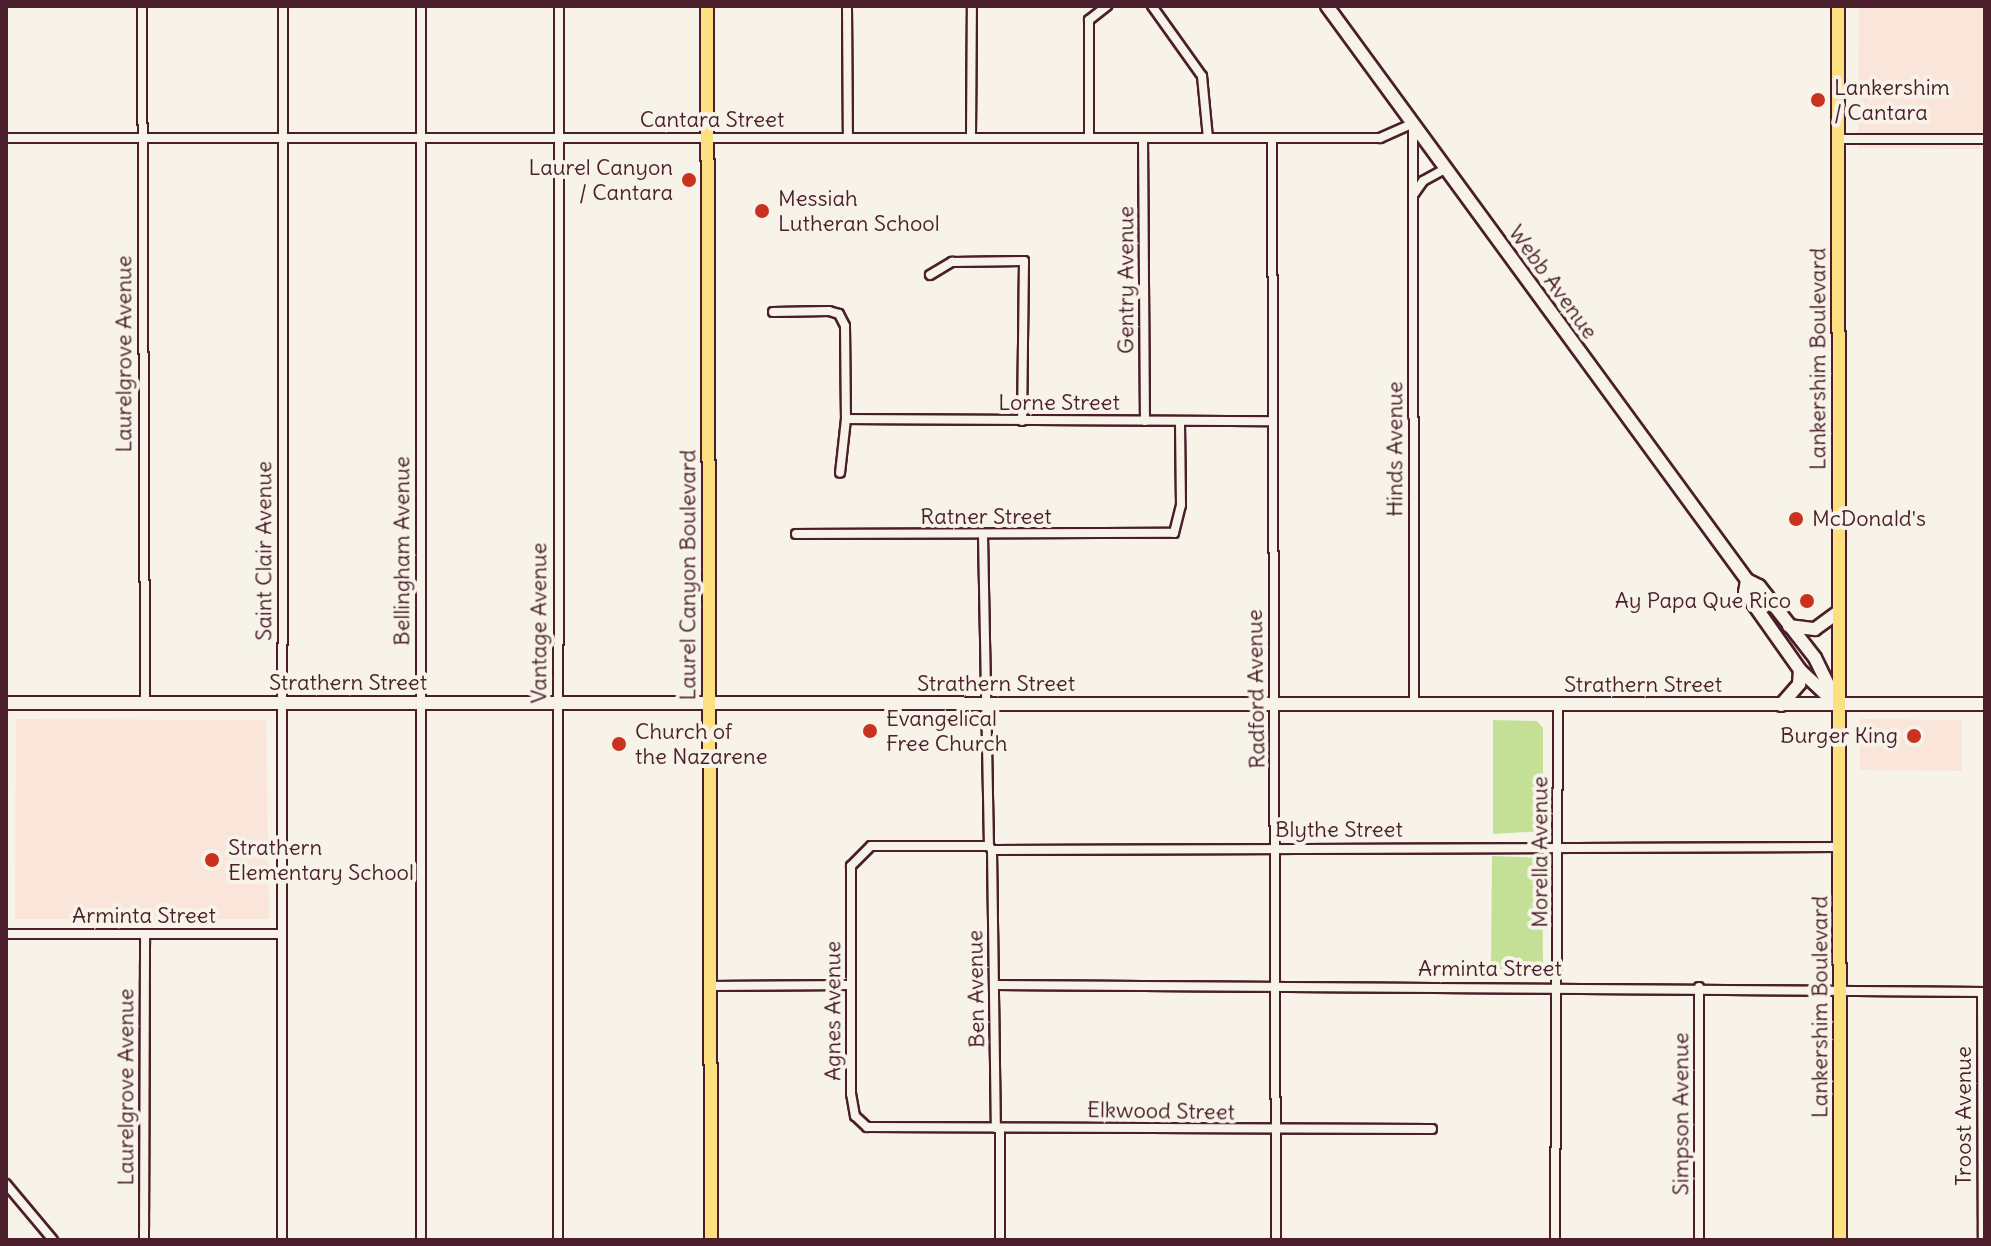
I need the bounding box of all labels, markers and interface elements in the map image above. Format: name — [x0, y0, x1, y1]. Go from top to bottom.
place label: Lankershim / Cantara — [1834, 74, 1950, 126]
marker: Lankershim / Cantara — [1809, 91, 1827, 109]
street label: Cantara Street — [640, 107, 784, 133]
place label: Laurel Canyon / Cantara — [528, 154, 673, 206]
marker: Laurel Canyon / Cantara — [680, 171, 698, 189]
place label: Messiah Lutheran School — [778, 185, 940, 236]
marker: Messiah Lutheran School — [753, 202, 771, 220]
street label: Gentry Avenue — [1113, 206, 1139, 354]
street label: Webb Avenue — [1503, 220, 1603, 344]
street label: Lankershim Boulevard — [1805, 248, 1831, 470]
street label: Laurelgrove Avenue — [111, 255, 137, 453]
street label: Hinds Avenue — [1382, 381, 1408, 517]
street label: Lorne Street — [998, 390, 1120, 416]
street label: Laurel Canyon Boulevard — [675, 450, 701, 700]
street label: Bellingham Avenue — [389, 456, 415, 646]
street label: Saint Clair Avenue — [251, 461, 277, 641]
street label: Ratner Street — [920, 504, 1052, 530]
place label: McDonald's — [1812, 506, 1926, 532]
marker: McDonald's — [1787, 510, 1805, 528]
street label: Vantage Avenue — [526, 543, 552, 703]
place label: Ay Papa Que Rico — [1615, 588, 1791, 614]
marker: Ay Papa Que Rico — [1798, 592, 1816, 610]
street label: Radford Avenue — [1241, 609, 1271, 769]
street label: Strathern Street — [269, 670, 427, 696]
street label: Strathern Street — [917, 671, 1075, 697]
street label: Strathern Street — [1564, 672, 1722, 698]
place label: Evangelical Free Church — [886, 705, 1007, 756]
place label: Church of the Nazarene — [635, 718, 767, 770]
marker: Evangelical Free Church — [861, 722, 879, 740]
place label: Burger King — [1780, 723, 1898, 749]
marker: Burger King — [1905, 727, 1923, 745]
marker: Church of the Nazarene — [610, 735, 628, 753]
street label: Morella Avenue — [1527, 776, 1553, 928]
street label: Blythe Street — [1275, 817, 1403, 843]
place label: Strathern Elementary School — [228, 834, 414, 886]
marker: Strathern Elementary School — [203, 851, 221, 869]
street label: Lankershim Boulevard — [1807, 896, 1833, 1118]
street label: Arminta Street — [72, 903, 216, 929]
street label: Ben Avenue — [962, 930, 990, 1048]
street label: Agnes Avenue — [820, 941, 846, 1081]
street label: Arminta Street — [1418, 956, 1562, 982]
street label: Laurelgrove Avenue — [113, 988, 139, 1186]
street label: Simpson Avenue — [1668, 1032, 1694, 1196]
street label: Troost Avenue — [1951, 1046, 1977, 1186]
street label: Elkwood Street — [1087, 1097, 1235, 1125]

